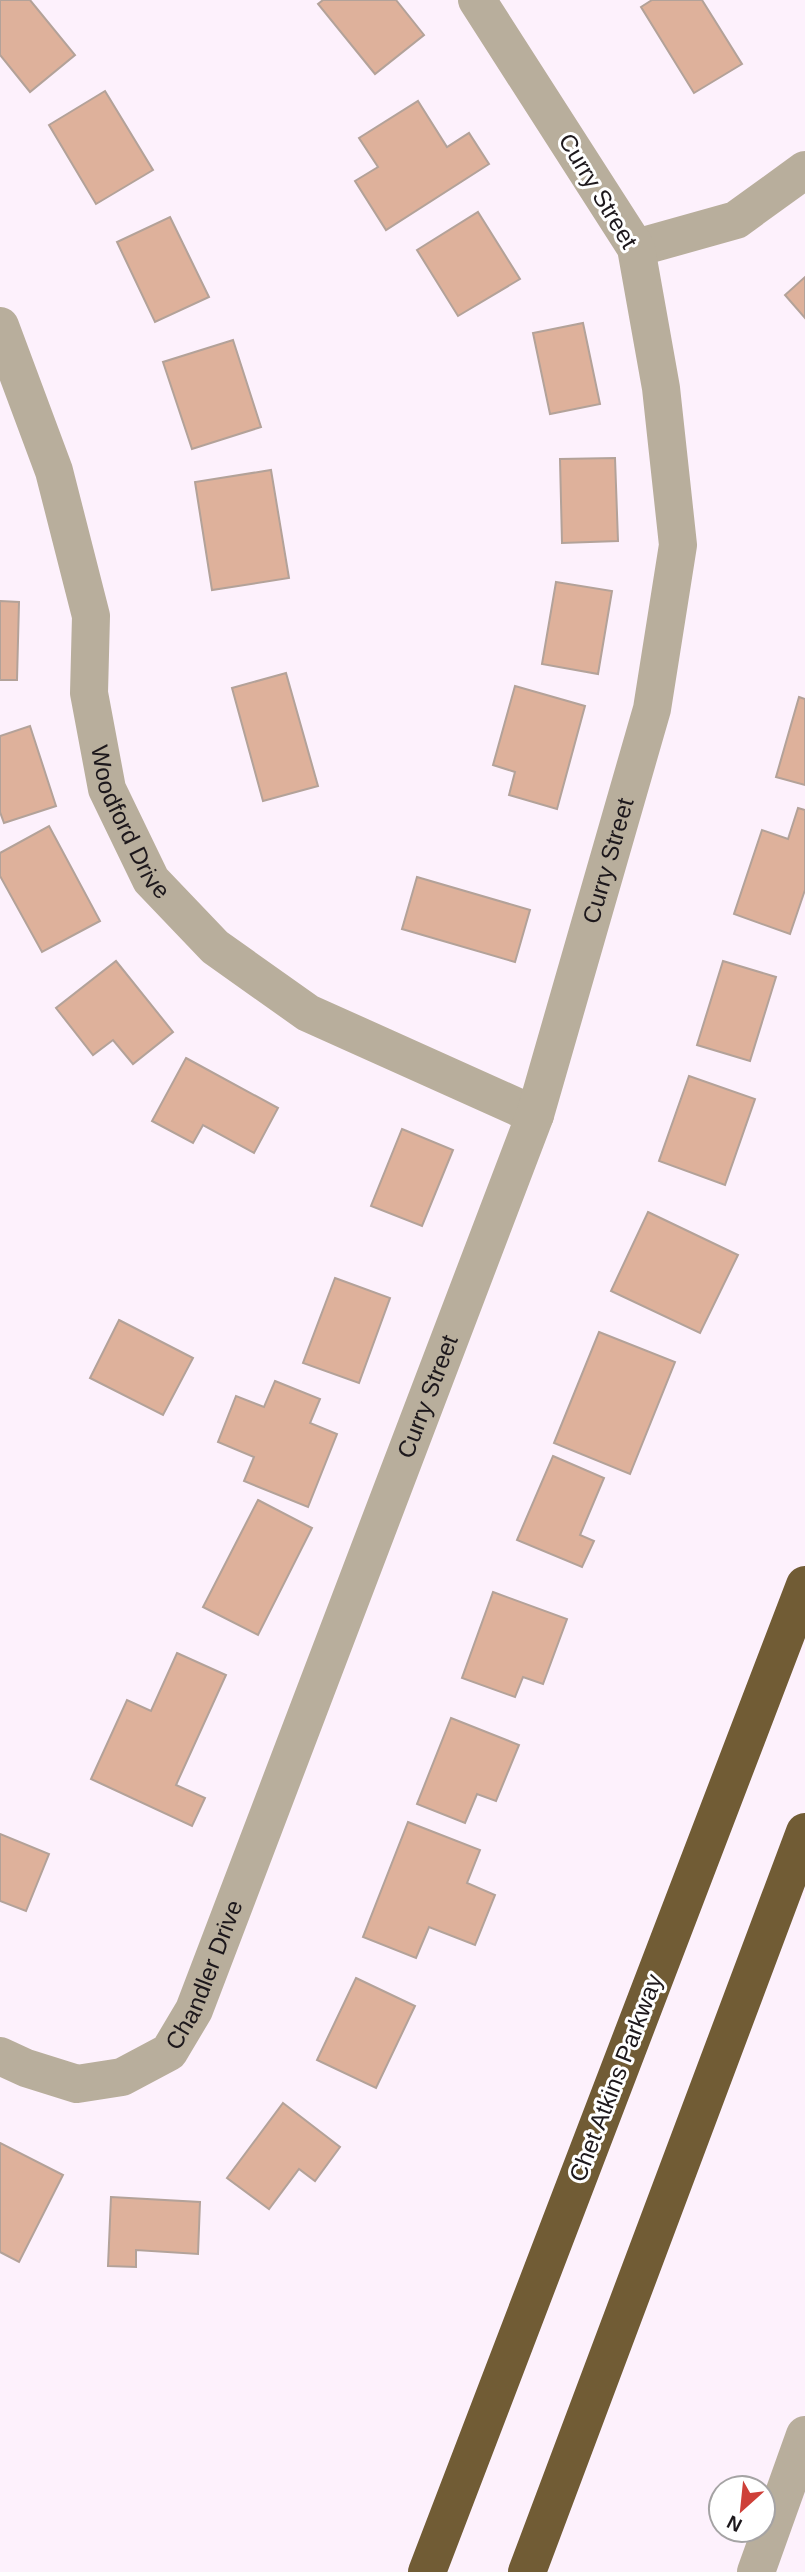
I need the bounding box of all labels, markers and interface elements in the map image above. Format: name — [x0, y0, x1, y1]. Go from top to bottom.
street label: Curry Street — [554, 128, 643, 253]
street label: Woodford Drive — [86, 743, 176, 904]
street label: Curry Street — [577, 794, 639, 927]
street label: Curry Street — [392, 1331, 463, 1462]
street label: Chandler Drive — [160, 1896, 248, 2054]
street label: Chet Atkins Parkway — [563, 1970, 668, 2185]
north arrow — [707, 2474, 777, 2544]
text: N — [724, 2511, 745, 2536]

